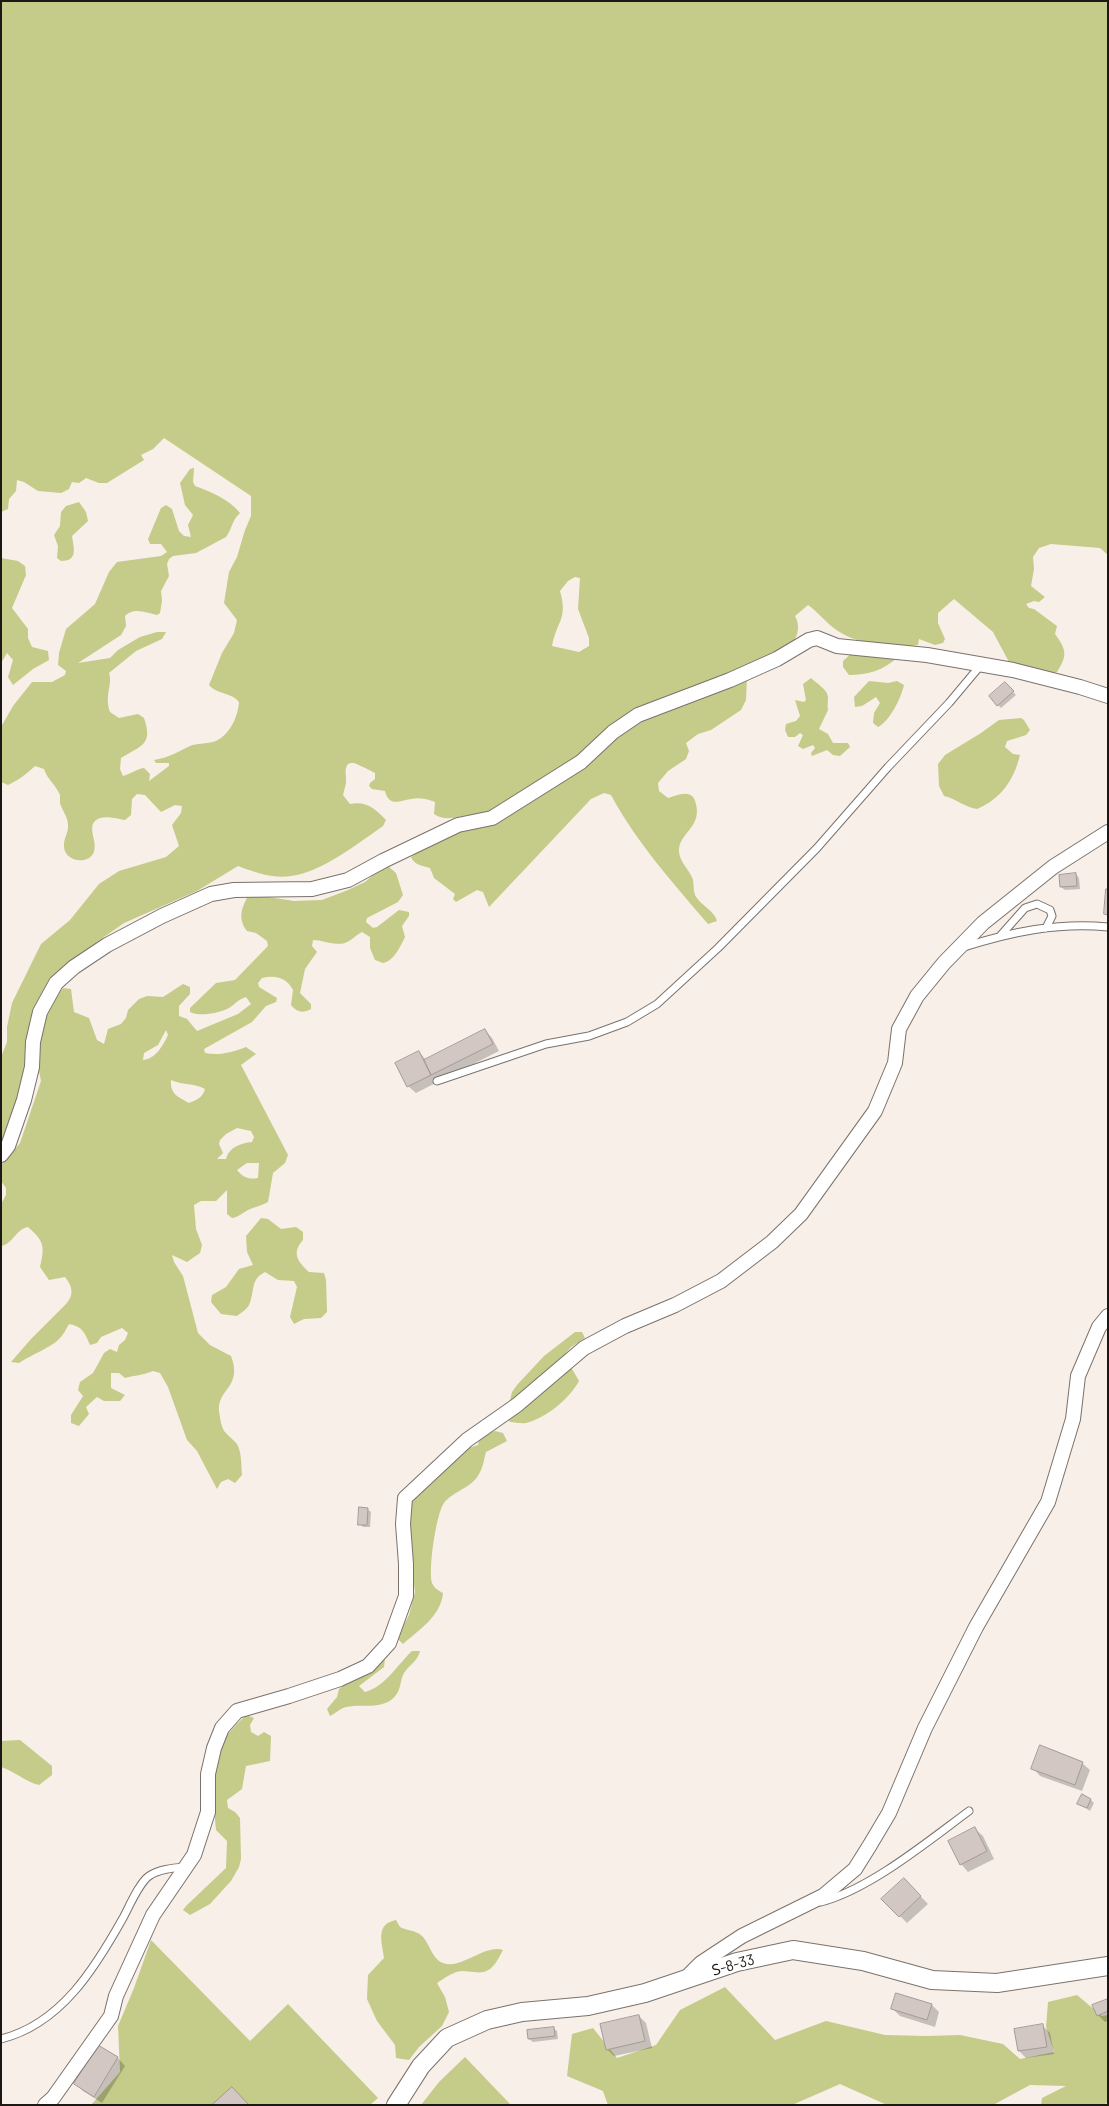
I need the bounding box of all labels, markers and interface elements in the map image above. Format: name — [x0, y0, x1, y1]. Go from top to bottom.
street label: Տ-8-33 — [710, 1950, 756, 1980]

